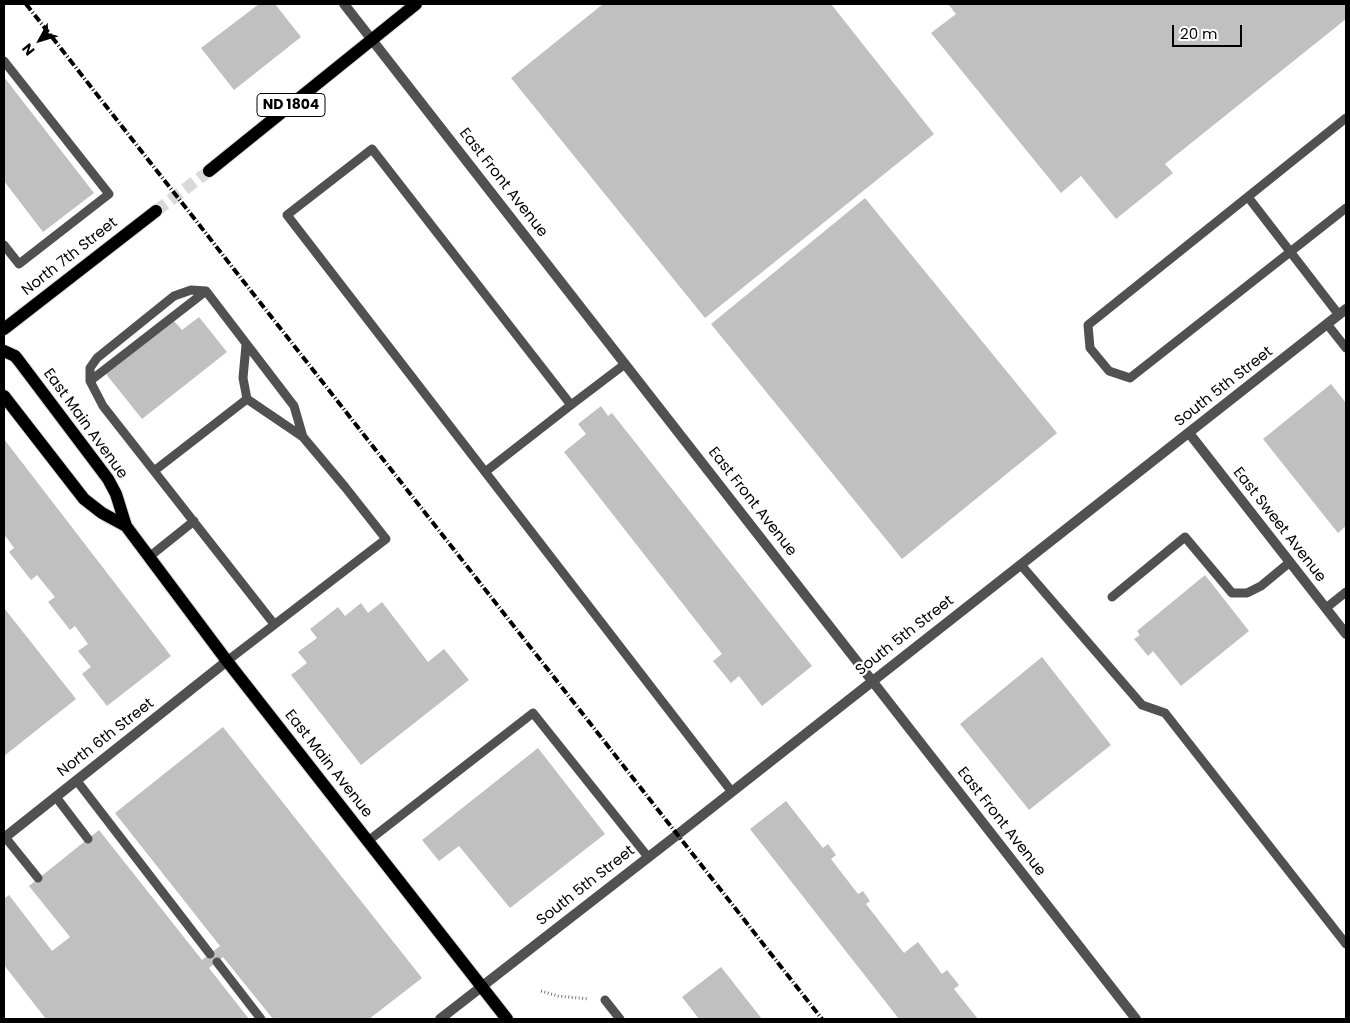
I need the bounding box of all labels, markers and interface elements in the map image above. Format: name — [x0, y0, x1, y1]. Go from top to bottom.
north arrow — [15, 15, 65, 65]
scale bar — [1175, 15, 1245, 47]
text: 20 m — [1180, 23, 1218, 44]
text: N — [17, 39, 39, 60]
road number: ND 1804 — [257, 94, 325, 116]
street label: East Front Avenue — [455, 125, 551, 241]
street label: North 7th Street — [19, 214, 121, 300]
street label: South 5th Street — [1171, 343, 1277, 431]
street label: East Main Avenue — [39, 365, 131, 483]
street label: East Front Avenue — [704, 444, 800, 560]
street label: East Sweet Avenue — [1229, 464, 1329, 586]
street label: South 5th Street — [852, 592, 958, 680]
street label: North 6th Street — [54, 695, 158, 781]
street label: East Main Avenue — [280, 707, 376, 821]
street label: East Front Avenue — [953, 764, 1049, 880]
street label: South 5th Street — [533, 842, 639, 930]

